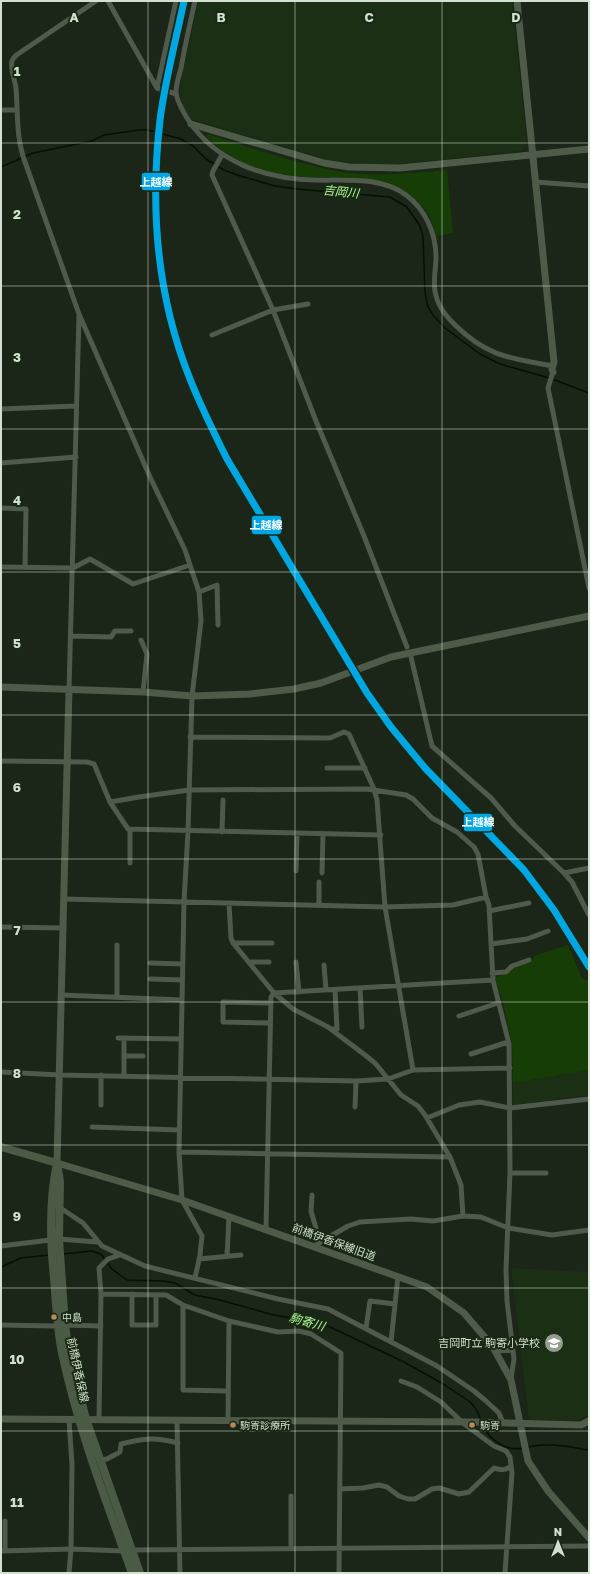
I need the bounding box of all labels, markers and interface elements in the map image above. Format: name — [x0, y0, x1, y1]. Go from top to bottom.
text: A — [69, 9, 79, 25]
text: B — [216, 9, 226, 25]
text: C — [364, 9, 374, 25]
text: D — [511, 9, 521, 25]
text: 1 — [14, 63, 21, 79]
line badge: 上越線 — [141, 172, 171, 191]
text: 上越線 — [140, 175, 173, 188]
water label: 吉岡川 — [322, 182, 362, 201]
text: 2 — [13, 206, 21, 222]
text: 3 — [13, 349, 21, 365]
text: 4 — [13, 492, 21, 508]
line badge: 上越線 — [251, 515, 282, 535]
text: 上越線 — [250, 518, 283, 531]
text: 5 — [13, 635, 21, 651]
text: 6 — [13, 779, 21, 795]
line badge: 上越線 — [463, 813, 493, 832]
text: 上越線 — [462, 815, 495, 828]
text: 7 — [13, 922, 21, 938]
text: 8 — [13, 1065, 21, 1081]
text: 9 — [13, 1208, 21, 1224]
street label: 前橋伊香保線旧道 — [291, 1220, 378, 1263]
water label: 駒寄川 — [288, 1309, 328, 1334]
place label: 中島 — [62, 1311, 82, 1323]
marker: 中島 — [49, 1312, 59, 1322]
school or university icon: 吉岡町立 駒寄小学校 — [543, 1332, 565, 1354]
street label: 前橋伊香保線 — [65, 1336, 92, 1404]
place label: 吉岡町立 駒寄小学校 — [438, 1336, 540, 1349]
text: 10 — [9, 1351, 25, 1367]
place label: 駒寄診療所 — [240, 1419, 290, 1431]
place label: 駒寄 — [480, 1419, 500, 1431]
marker: 駒寄診療所 — [228, 1420, 238, 1430]
marker: 駒寄 — [467, 1420, 477, 1430]
text: 11 — [10, 1494, 24, 1510]
north arrow — [538, 1522, 578, 1562]
text: N — [554, 1525, 562, 1538]

